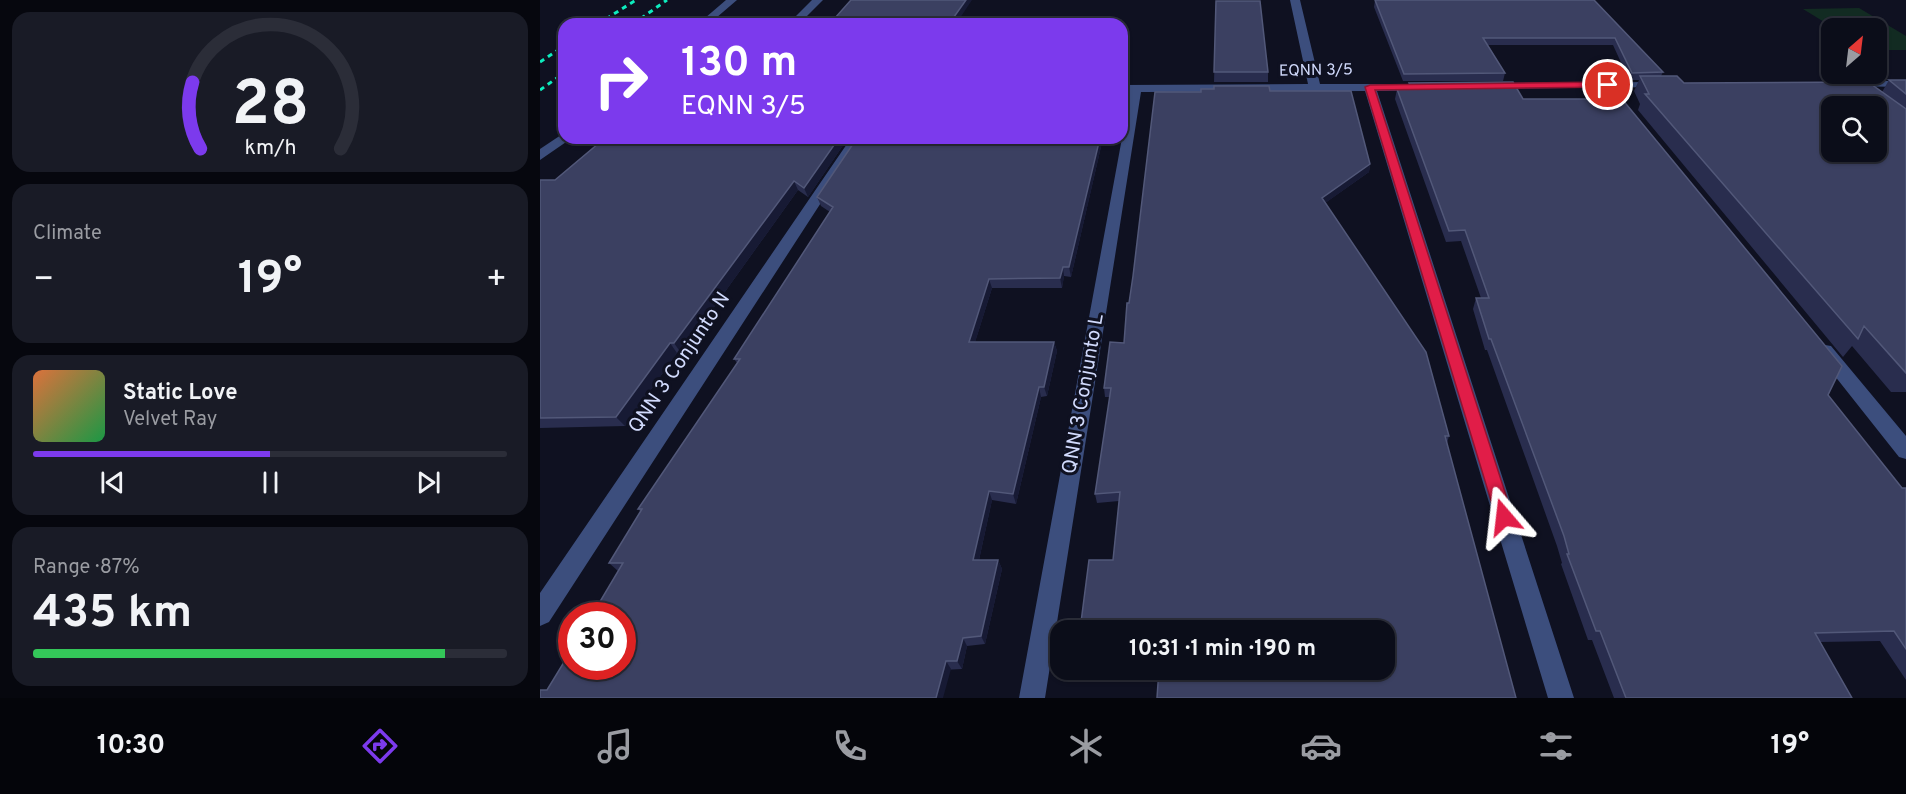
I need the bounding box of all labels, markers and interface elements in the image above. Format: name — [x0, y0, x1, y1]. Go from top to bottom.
north arrow — [1821, 18, 1887, 84]
map controls — [1821, 18, 1887, 162]
text: 130 m — [681, 38, 797, 91]
icon: right — [582, 42, 660, 120]
pin — [1582, 59, 1633, 110]
street label: EQNN 3/5 — [1279, 60, 1353, 82]
text: 28 — [231, 68, 309, 147]
icon: arrive — [1591, 68, 1624, 101]
text: EQNN 3/5 — [681, 90, 806, 124]
button: search — [1821, 96, 1887, 162]
text: km/h — [244, 135, 296, 162]
text: Climate — [33, 221, 102, 247]
text: 19° — [238, 252, 302, 309]
text: − — [33, 260, 54, 302]
text: + — [486, 260, 507, 302]
street label: QNN 3 Conjunto N — [623, 287, 737, 439]
street label: QNN 3 Conjunto L — [1057, 312, 1111, 476]
text: Static Love — [123, 380, 237, 407]
text: Velvet Ray — [123, 407, 217, 433]
icon: previous — [96, 466, 129, 499]
icon: pause — [254, 466, 287, 499]
icon: next — [412, 466, 445, 499]
position arrow — [1472, 485, 1536, 549]
text: Range · 87% — [33, 555, 140, 581]
text: 435 km — [33, 586, 192, 643]
speed limit sign: 30 — [558, 602, 636, 680]
text: 10:31 · 1 min · 190 m — [1129, 636, 1316, 663]
icon: directions — [359, 725, 401, 767]
icon: music — [594, 725, 636, 767]
icon: phone — [829, 725, 871, 767]
icon: climate — [1065, 725, 1107, 767]
icon: car — [1300, 725, 1342, 767]
icon: filters — [1535, 725, 1577, 767]
text: 10:30 — [97, 729, 165, 763]
text: 19° — [1771, 729, 1809, 763]

